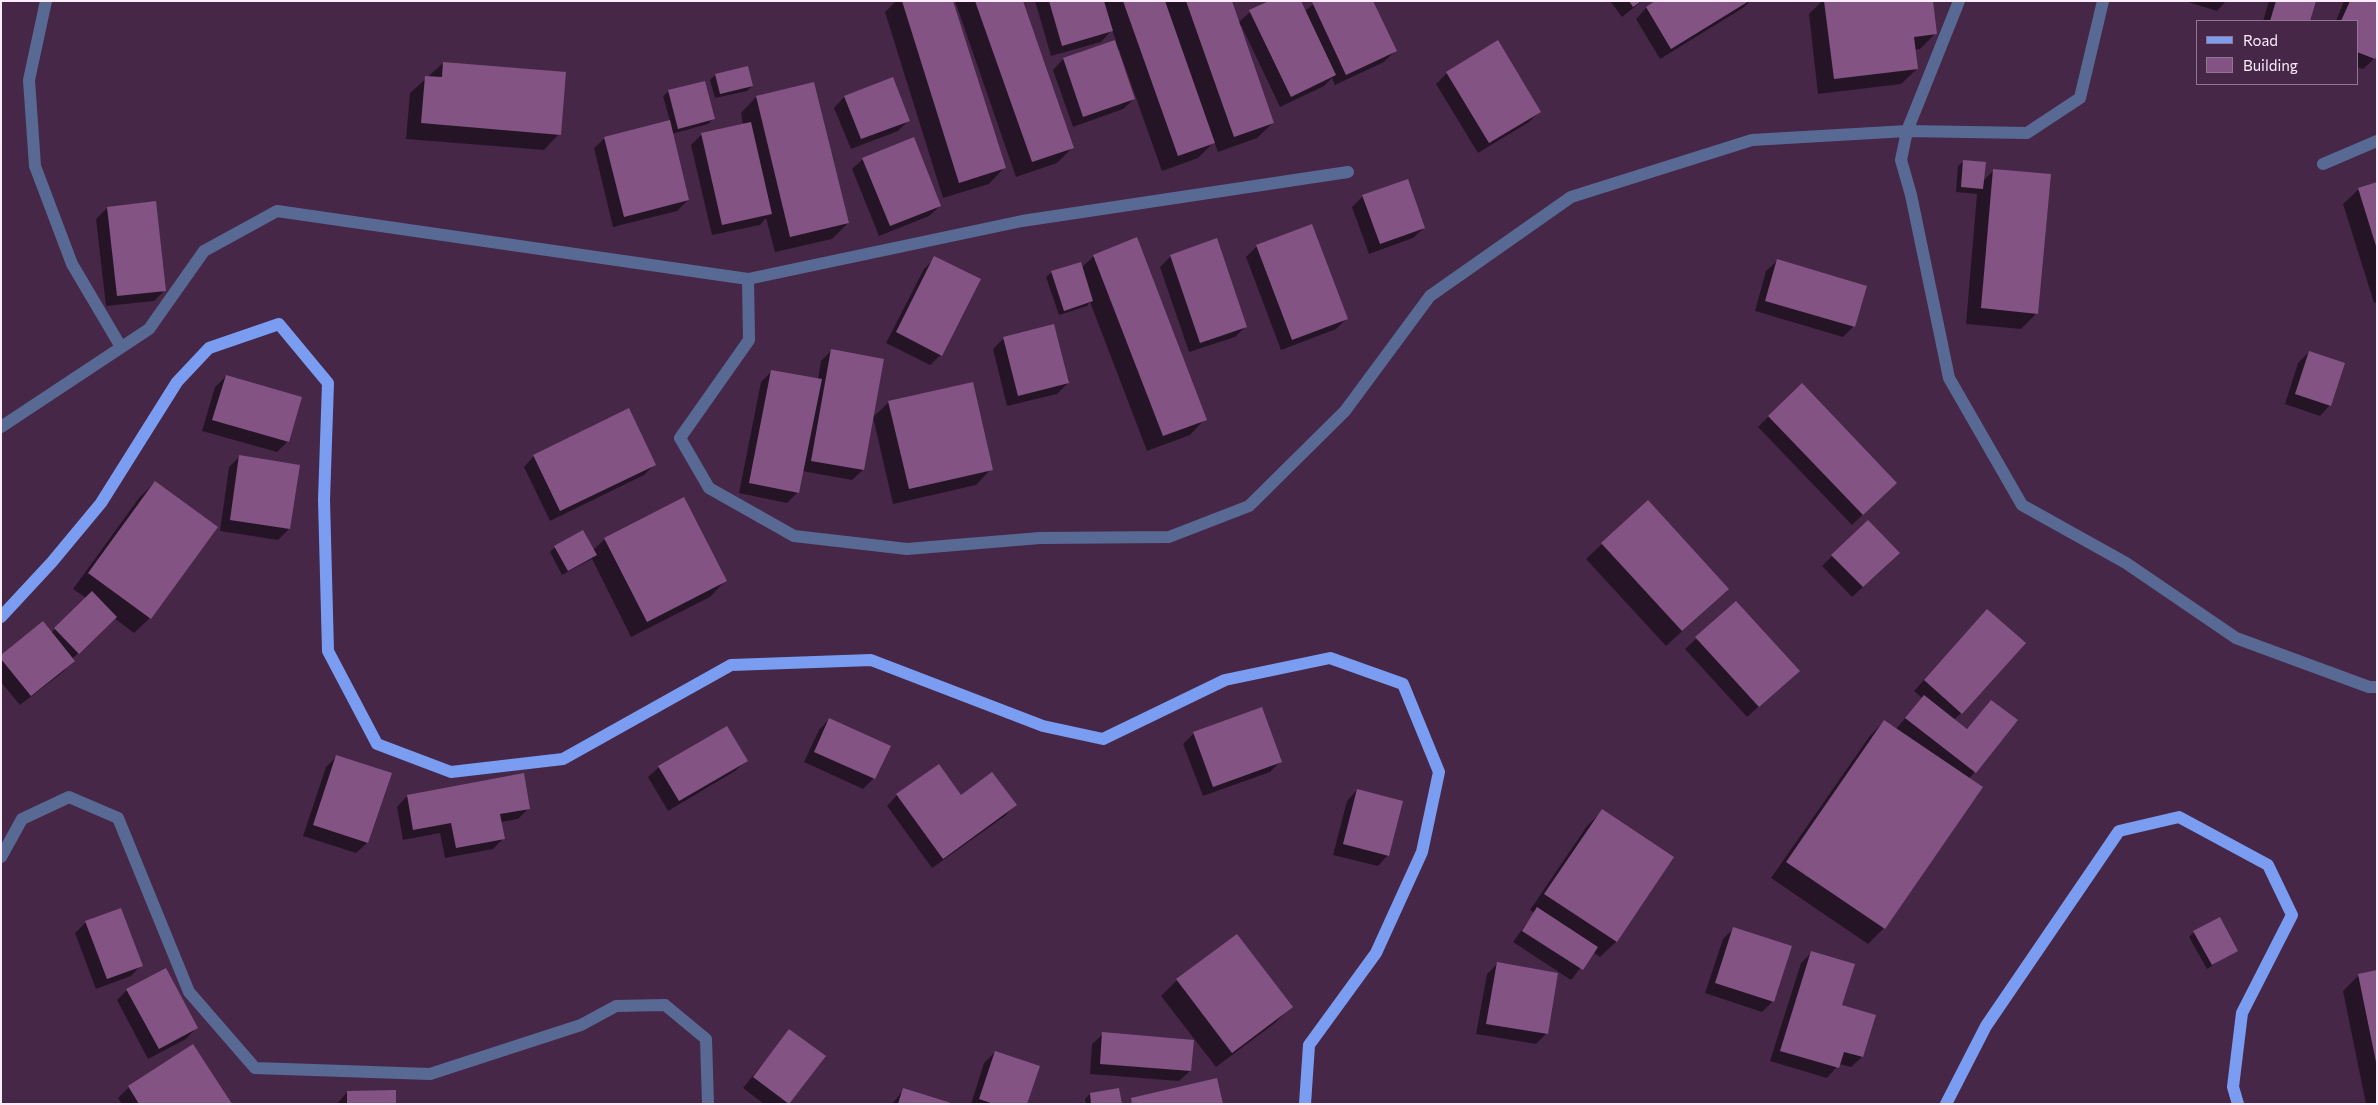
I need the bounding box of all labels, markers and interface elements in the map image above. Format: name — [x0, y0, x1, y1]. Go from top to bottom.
legend — [2196, 20, 2358, 85]
text: Road — [2243, 31, 2278, 49]
text: Building — [2243, 56, 2298, 74]

